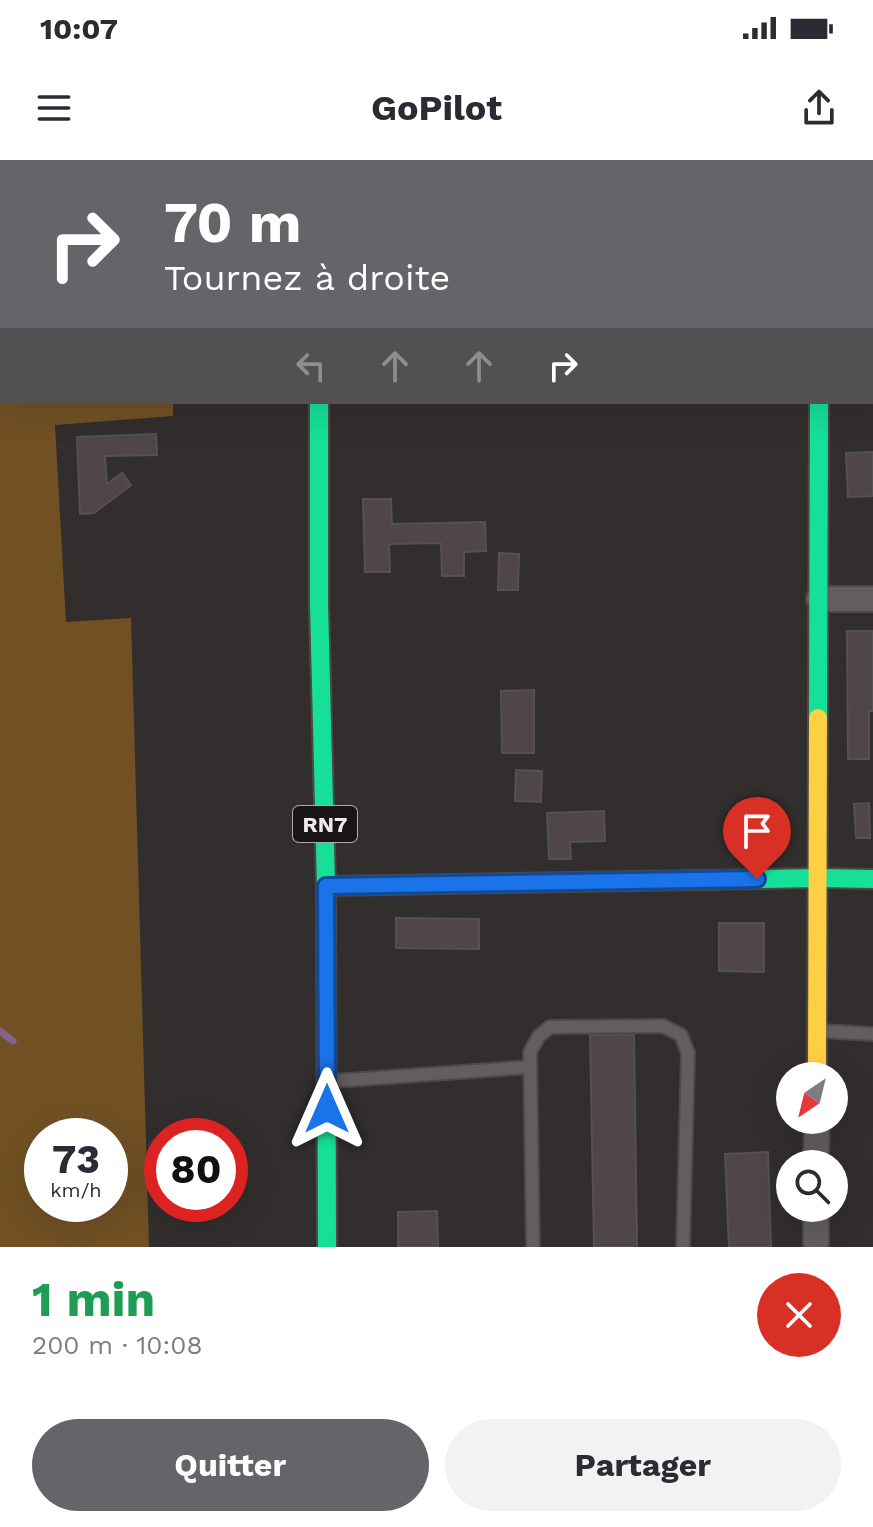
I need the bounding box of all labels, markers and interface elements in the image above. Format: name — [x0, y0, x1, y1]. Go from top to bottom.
text: 10:07 — [40, 11, 118, 46]
icon: menu — [32, 86, 76, 130]
icon: share — [797, 86, 841, 130]
text: GoPilot — [371, 87, 502, 129]
text: 70 m — [164, 190, 301, 256]
icon: right — [32, 192, 136, 296]
text: Tournez à droite — [164, 257, 450, 299]
icon: left — [289, 344, 333, 388]
icon: ahead — [373, 344, 417, 388]
icon: ahead — [457, 344, 501, 388]
icon: right — [541, 344, 585, 388]
pin — [723, 797, 791, 879]
road number: RN7 — [293, 806, 357, 842]
icon: arrive — [735, 809, 779, 853]
north arrow — [776, 1062, 848, 1134]
map controls — [776, 1062, 848, 1222]
position arrow — [285, 1067, 369, 1151]
speed limit sign: 80 — [144, 1118, 248, 1222]
text: 73 — [52, 1136, 100, 1183]
button: search — [776, 1150, 848, 1222]
text: km/h — [50, 1178, 102, 1202]
text: 1 min — [32, 1271, 155, 1328]
button: close — [757, 1273, 841, 1357]
text: 200 m · 10:08 — [32, 1330, 202, 1360]
button: Quitter — [32, 1419, 429, 1511]
button: Partager — [445, 1419, 841, 1511]

